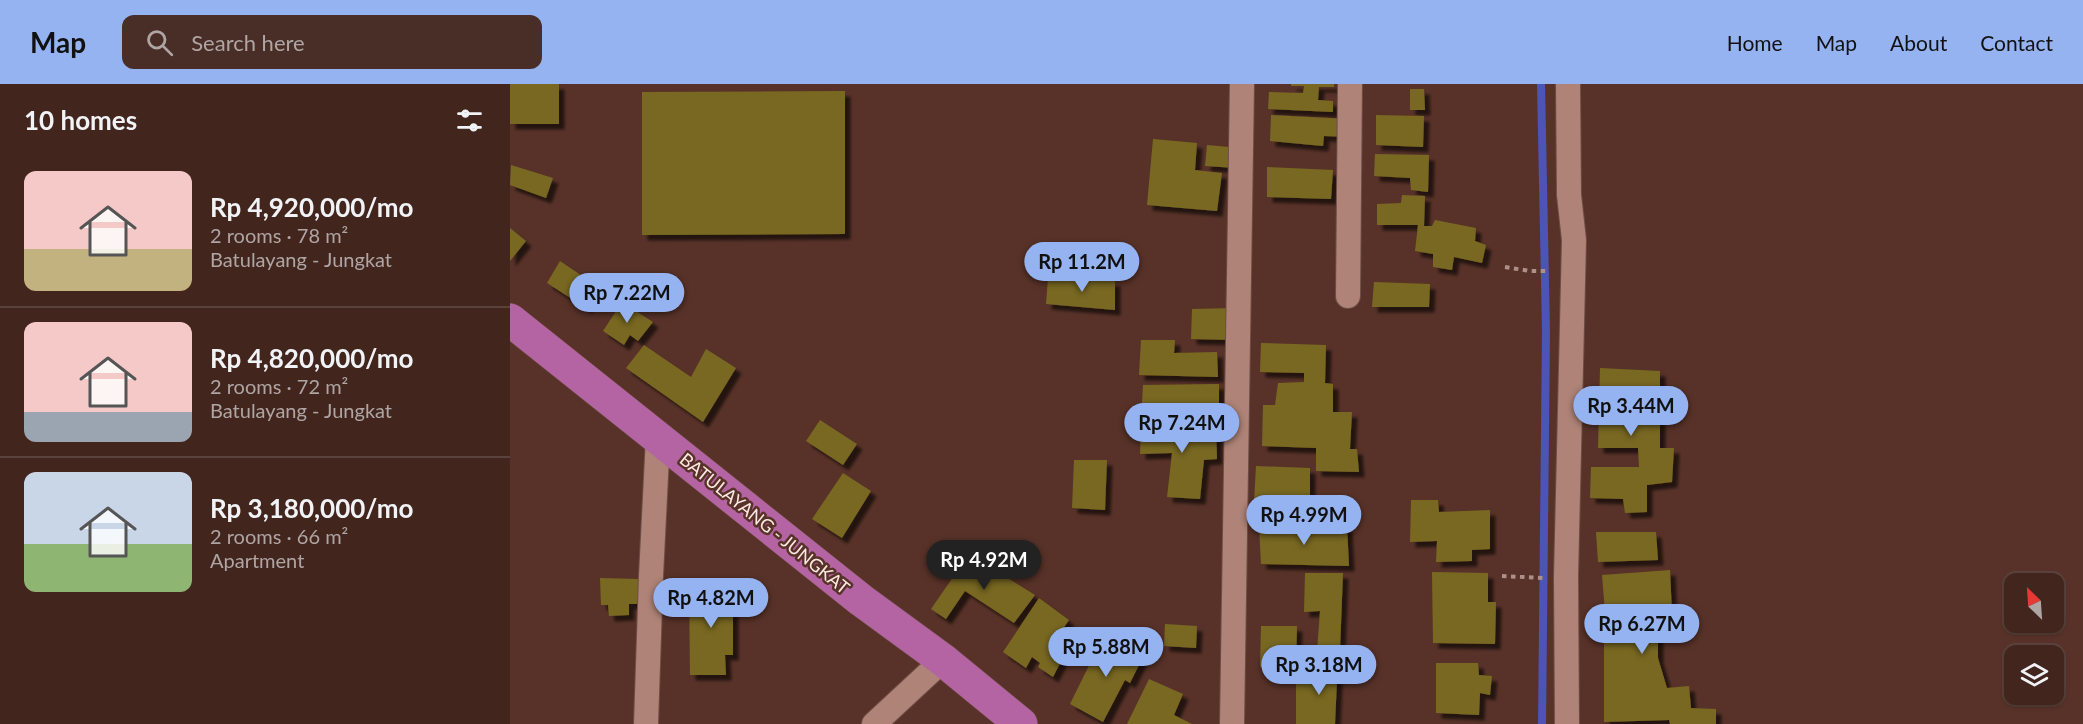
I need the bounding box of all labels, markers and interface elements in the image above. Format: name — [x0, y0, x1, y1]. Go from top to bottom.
search box — [122, 15, 542, 69]
text: Map — [30, 25, 86, 59]
icon: search — [143, 26, 176, 59]
text: Search here — [191, 29, 305, 56]
text: Home — [1727, 30, 1783, 55]
text: Map — [1816, 30, 1857, 55]
text: About — [1890, 30, 1947, 55]
text: Contact — [1980, 30, 2053, 55]
text: 10 homes — [24, 104, 137, 136]
icon: filters — [453, 104, 486, 137]
text: Rp 4,920,000/mo — [210, 191, 413, 223]
icon: home — [72, 195, 144, 267]
text: 2 rooms · 78 m² — [210, 223, 348, 247]
pin: Rp 11.2M — [1020, 242, 1144, 293]
text: Batulayang - Jungkat — [210, 247, 392, 271]
text: Rp 11.2M — [1038, 249, 1126, 273]
pin: Rp 7.22M — [565, 273, 689, 324]
text: Rp 7.22M — [583, 280, 671, 304]
text: Rp 4,820,000/mo — [210, 342, 413, 374]
icon: home — [72, 346, 144, 418]
text: 2 rooms · 72 m² — [210, 374, 348, 398]
pin: Rp 3.44M — [1569, 386, 1693, 437]
text: Rp 3.44M — [1587, 393, 1675, 417]
text: Batulayang - Jungkat — [210, 398, 392, 422]
pin: Rp 7.24M — [1120, 403, 1244, 454]
text: Rp 7.24M — [1138, 410, 1226, 434]
street label: BATULAYANG - JUNGKAT — [676, 448, 855, 599]
text: Rp 3,180,000/mo — [210, 492, 413, 524]
pin: Rp 4.99M — [1242, 495, 1366, 546]
icon: home — [72, 496, 144, 568]
text: Rp 4.99M — [1260, 502, 1348, 526]
text: 2 rooms · 66 m² — [210, 524, 348, 548]
pin: Rp 4.92M — [922, 540, 1046, 591]
text: Rp 4.92M — [940, 547, 1028, 571]
text: Apartment — [210, 548, 304, 572]
north arrow — [2004, 573, 2064, 633]
map controls — [2004, 573, 2064, 705]
pin: Rp 4.82M — [649, 578, 773, 629]
text: Rp 4.82M — [667, 585, 755, 609]
pin: Rp 6.27M — [1580, 604, 1704, 655]
text: Rp 6.27M — [1598, 611, 1686, 635]
pin: Rp 5.88M — [1044, 627, 1168, 678]
text: Rp 5.88M — [1062, 634, 1150, 658]
pin: Rp 3.18M — [1257, 645, 1381, 696]
button: layers — [2004, 645, 2064, 705]
text: Rp 3.18M — [1275, 652, 1363, 676]

